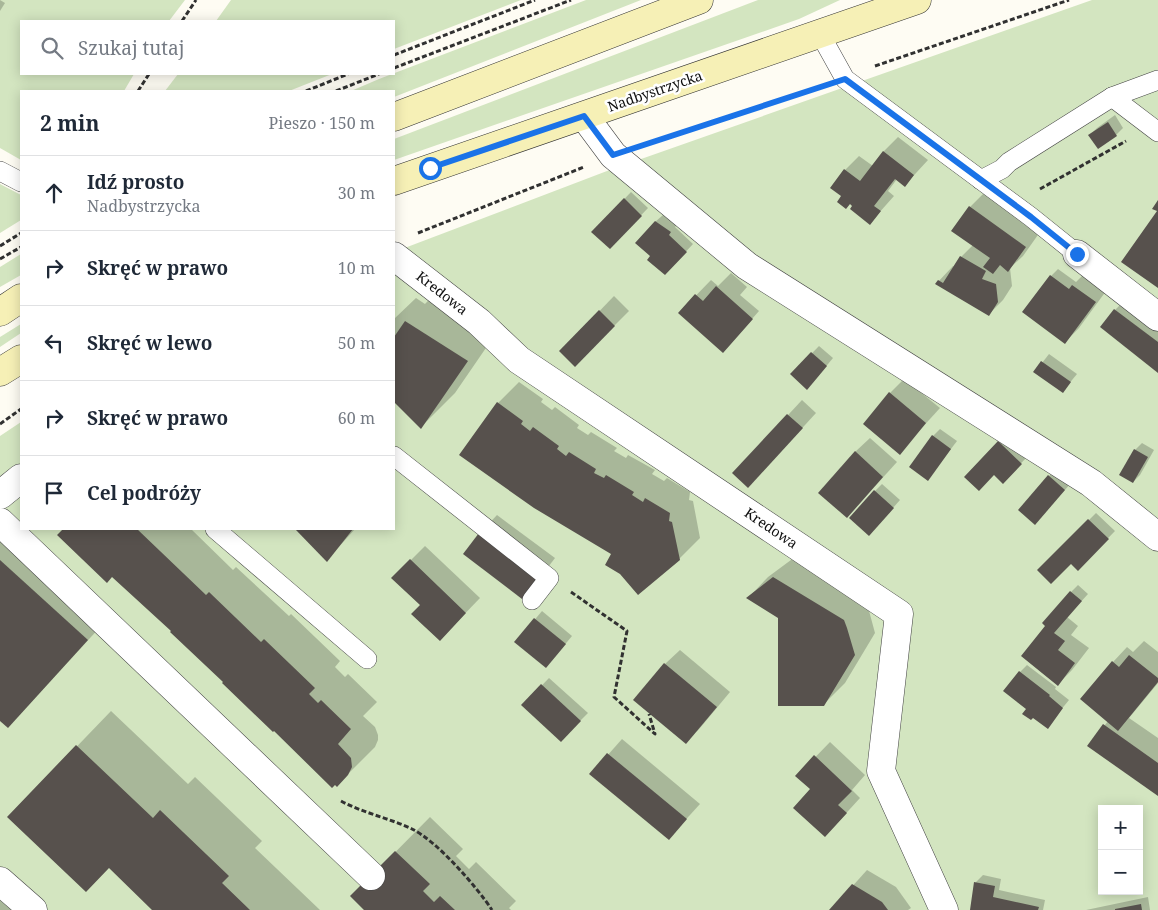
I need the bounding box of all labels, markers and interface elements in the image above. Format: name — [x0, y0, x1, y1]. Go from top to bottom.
search box — [20, 20, 395, 75]
icon: search — [38, 34, 66, 62]
text: Szukaj tutaj — [78, 35, 184, 61]
street label: Nadbystrzycka — [605, 65, 705, 116]
text: 2 min — [40, 109, 99, 137]
text: Pieszo · 150 m — [269, 112, 375, 134]
route start — [419, 157, 442, 180]
text: Idź prosto — [87, 169, 184, 195]
icon: ahead — [40, 179, 68, 207]
text: 30 m — [338, 182, 375, 204]
text: Nadbystrzycka — [87, 195, 200, 217]
route end — [1066, 243, 1089, 266]
icon: right — [40, 254, 68, 282]
text: Skręć w prawo — [87, 255, 228, 281]
text: 10 m — [338, 257, 375, 279]
street label: Kredowa — [413, 266, 472, 319]
icon: left — [40, 329, 68, 357]
text: Skręć w lewo — [87, 330, 213, 356]
text: 50 m — [338, 332, 375, 354]
icon: right — [40, 404, 68, 432]
text: Skręć w prawo — [87, 405, 228, 431]
text: 60 m — [338, 407, 375, 429]
icon: arrive — [40, 479, 68, 507]
text: Cel podróży — [87, 480, 201, 506]
street label: Kredowa — [741, 503, 802, 552]
map controls — [1098, 805, 1143, 895]
button: + — [1098, 805, 1143, 850]
button: − — [1098, 850, 1143, 895]

